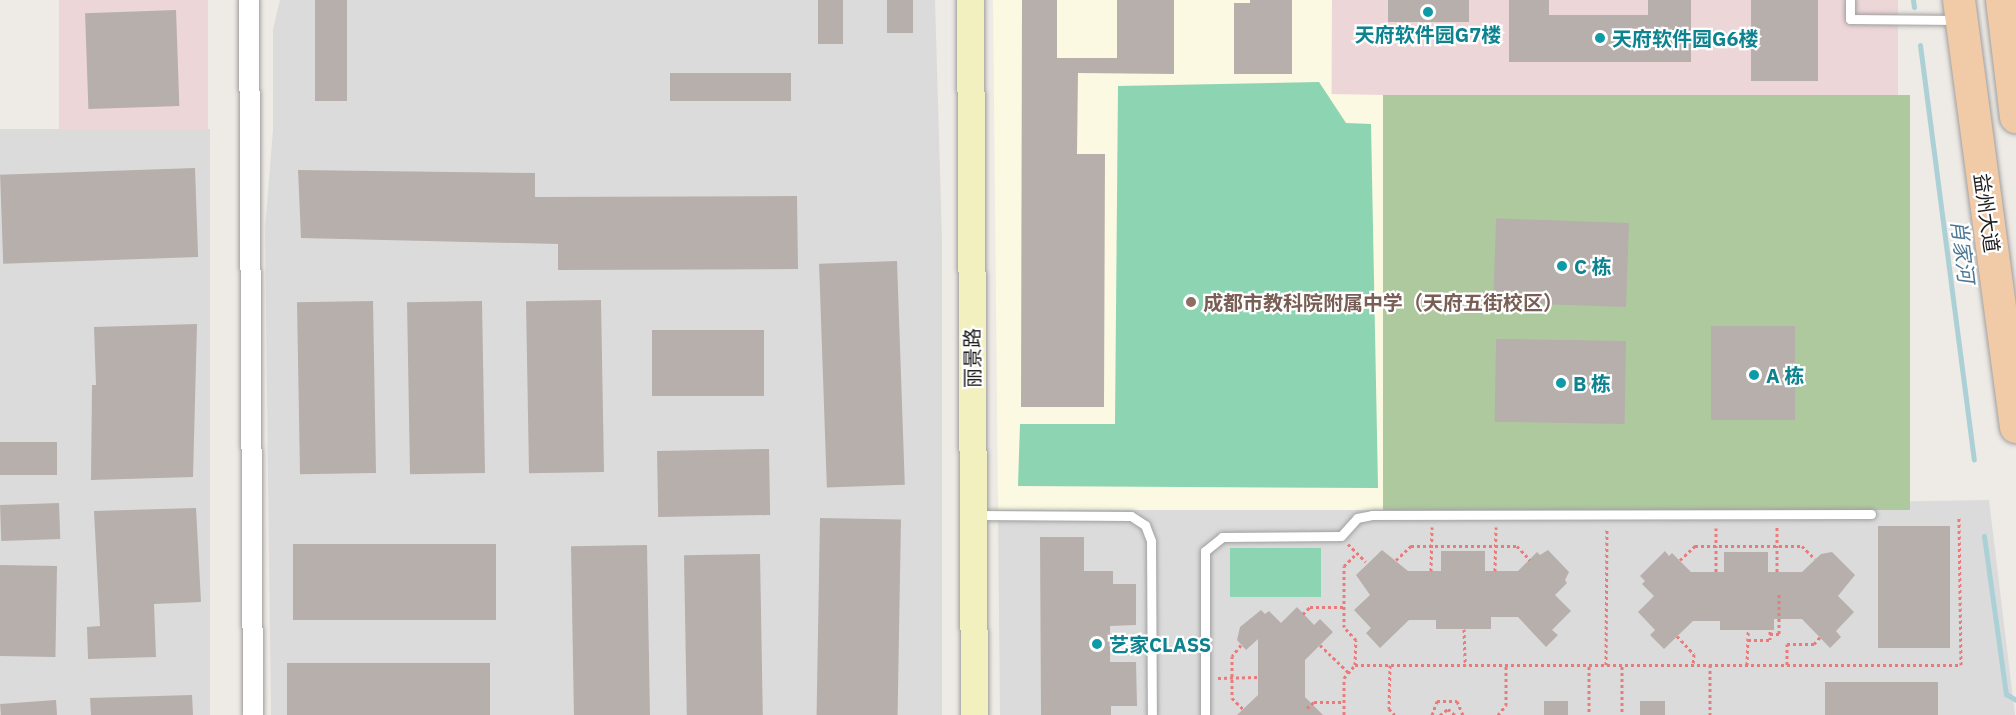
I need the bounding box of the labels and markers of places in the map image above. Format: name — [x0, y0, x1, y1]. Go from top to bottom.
marker: 天府软件园G7楼 — [1421, 5, 1435, 19]
place label: 天府软件园G7楼 — [1355, 22, 1501, 46]
place label: 天府软件园G6楼 — [1612, 26, 1758, 50]
marker: 天府软件园G6楼 — [1593, 31, 1607, 45]
place label: C 栋 — [1574, 254, 1612, 278]
marker: C 栋 — [1555, 259, 1569, 273]
place label: 成都市教科院附属中学（天府五街校区） — [1203, 290, 1563, 314]
marker: 成都市教科院附属中学（天府五街校区） — [1184, 295, 1198, 309]
place label: A 栋 — [1766, 363, 1804, 387]
marker: A 栋 — [1747, 368, 1761, 382]
place label: B 栋 — [1573, 371, 1611, 395]
marker: B 栋 — [1554, 376, 1568, 390]
place label: 艺家CLASS — [1109, 632, 1211, 656]
marker: 艺家CLASS — [1090, 637, 1104, 651]

